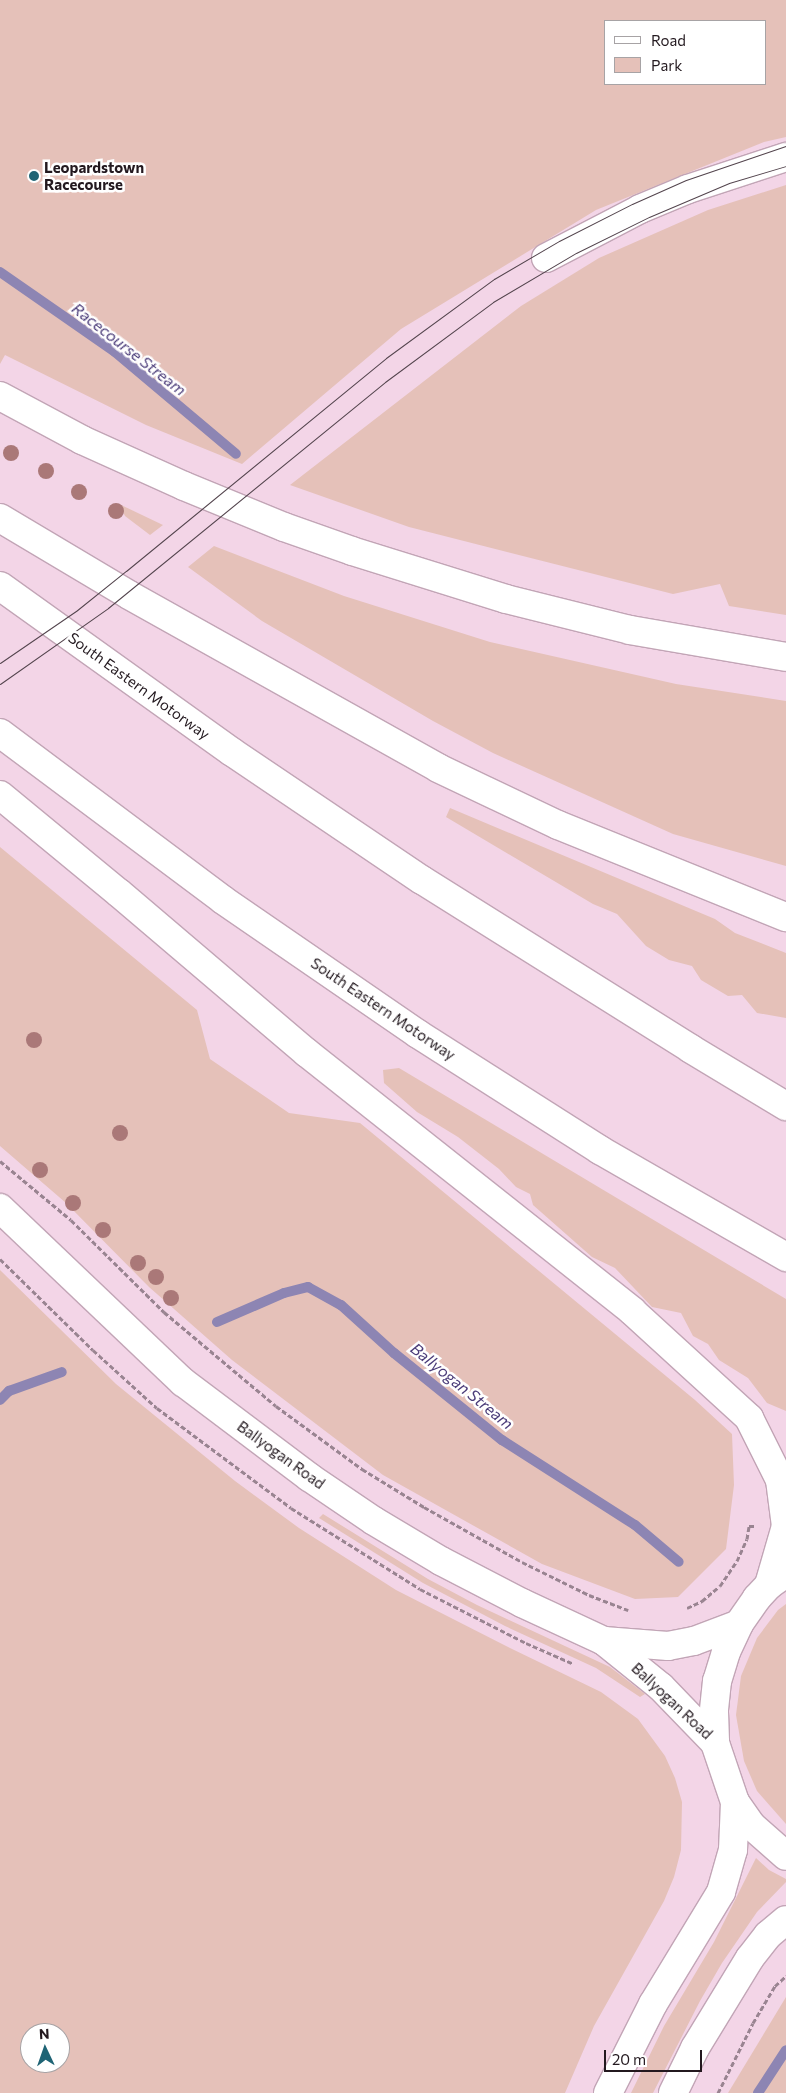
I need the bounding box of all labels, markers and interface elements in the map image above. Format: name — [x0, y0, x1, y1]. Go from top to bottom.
legend — [604, 20, 766, 85]
text: Road — [651, 31, 686, 49]
text: Park — [651, 56, 682, 74]
place label: Leopardstown Racecourse — [44, 158, 144, 193]
marker: Leopardstown Racecourse — [28, 170, 40, 182]
water label: Racecourse Stream — [68, 299, 190, 399]
street label: South Eastern Motorway — [65, 629, 213, 743]
street label: South Eastern Motorway — [307, 954, 459, 1064]
water label: Ballyogan Stream — [407, 1339, 517, 1433]
street label: Ballyogan Road — [234, 1417, 328, 1493]
street label: Ballyogan Road — [628, 1659, 716, 1743]
north arrow — [20, 2023, 70, 2073]
text: N — [39, 2025, 50, 2042]
scale bar — [606, 2040, 704, 2072]
text: 20 m — [612, 2050, 646, 2068]

